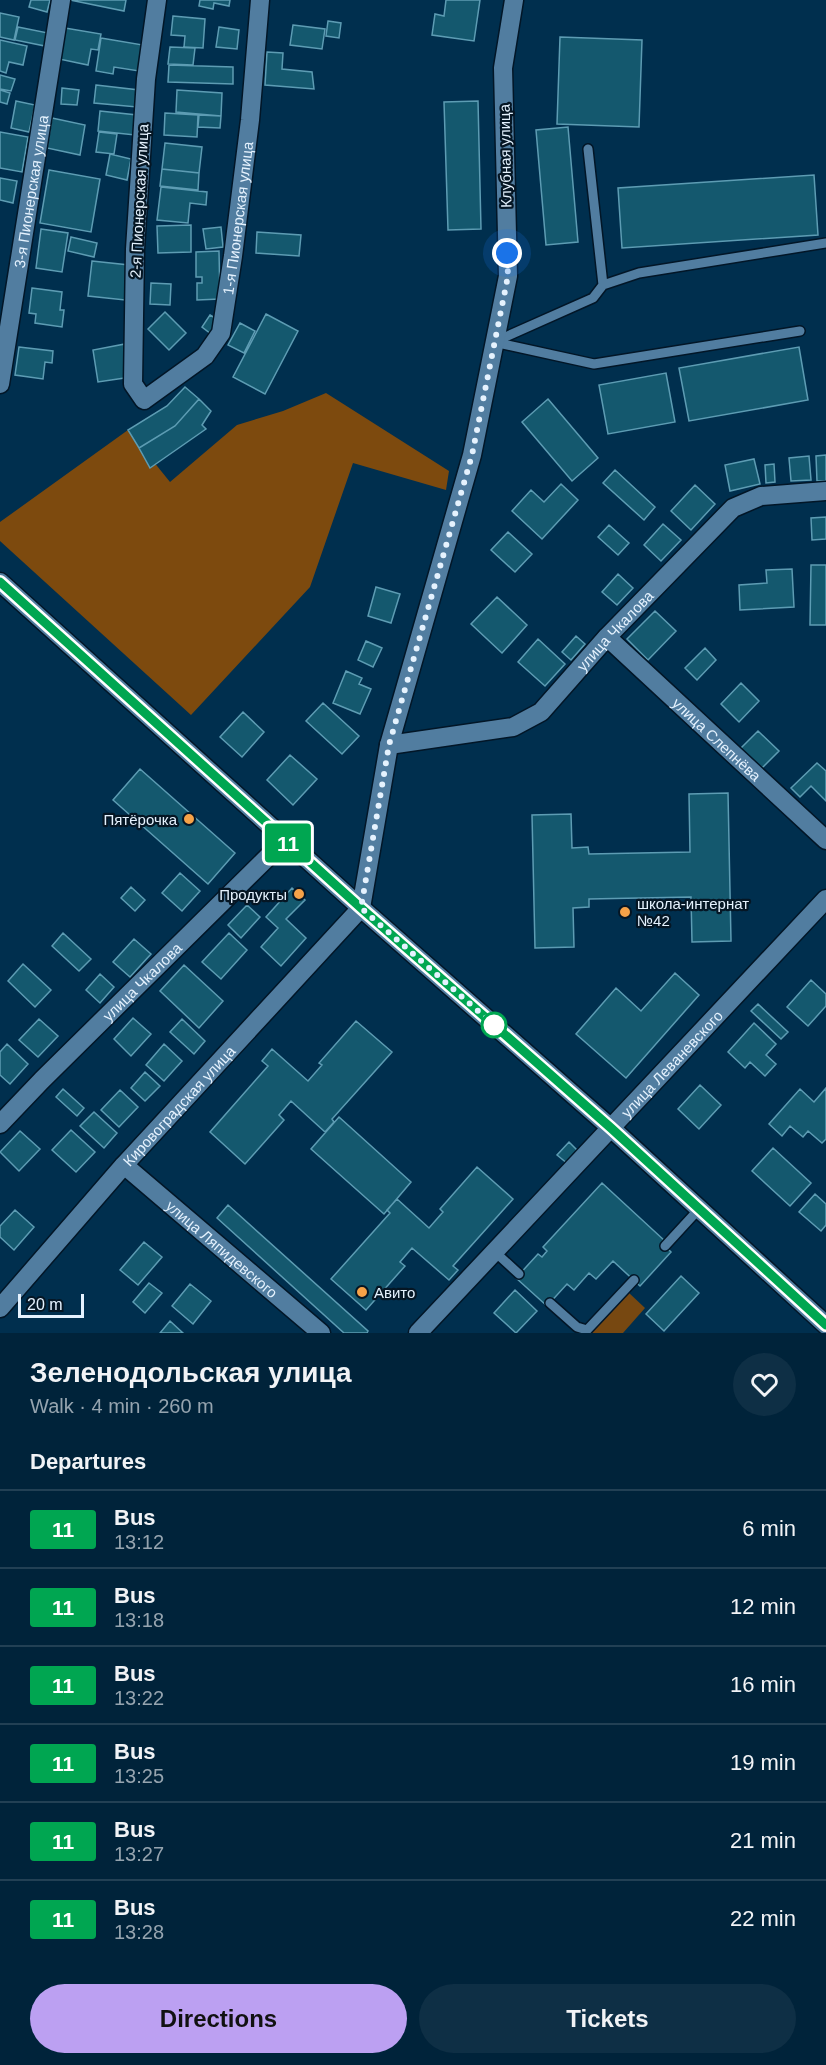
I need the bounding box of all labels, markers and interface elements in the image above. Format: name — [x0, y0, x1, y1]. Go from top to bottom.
street label: Клубная улица — [496, 103, 514, 208]
street label: 3-я Пионерская улица — [10, 113, 51, 269]
street label: 2-я Пионерская улица — [126, 123, 152, 279]
street label: 1-я Пионерская улица — [219, 140, 256, 296]
your location — [492, 238, 522, 268]
street label: улица Чкалова — [573, 586, 657, 674]
street label: улица Слепнёва — [669, 694, 765, 785]
place label: Пятёрочка — [103, 811, 178, 828]
marker: Пятёрочка — [182, 812, 196, 826]
line badge: 11 — [261, 824, 315, 862]
text: 11 — [277, 832, 299, 855]
place label: Продукты — [219, 886, 287, 903]
marker: Продукты — [292, 887, 306, 901]
place label: школа-интернат №42 — [637, 895, 749, 929]
marker: школа-интернат №42 — [618, 905, 632, 919]
street label: улица Чкалова — [99, 938, 185, 1024]
street label: улица Леваневского — [617, 1006, 726, 1120]
unlabelled marker — [481, 1012, 507, 1038]
street label: Кировоградская улица — [119, 1042, 239, 1169]
street label: улица Ляпидевского — [163, 1197, 281, 1301]
place label: Авито — [374, 1284, 415, 1301]
marker: Авито — [355, 1285, 369, 1299]
scale bar — [18, 1291, 84, 1318]
text: 20 m — [27, 1296, 63, 1313]
button: heart — [733, 1353, 796, 1416]
text: Зеленодольская улица — [30, 1357, 352, 1388]
text: Walk · 4 min · 260 m — [30, 1395, 214, 1417]
text: Departures — [30, 1449, 146, 1474]
text: Bus — [114, 1505, 156, 1530]
text: 6 min — [742, 1516, 796, 1541]
text: 11 — [52, 1518, 74, 1541]
text: 13:12 — [114, 1531, 164, 1553]
text: Bus — [114, 1583, 156, 1608]
text: 12 min — [730, 1594, 796, 1619]
text: 11 — [52, 1596, 74, 1619]
text: 13:18 — [114, 1609, 164, 1631]
text: Bus — [114, 1661, 156, 1686]
text: 16 min — [730, 1672, 796, 1697]
text: 11 — [52, 1674, 74, 1697]
text: 13:22 — [114, 1687, 164, 1709]
text: Bus — [114, 1739, 156, 1764]
text: 19 min — [730, 1750, 796, 1775]
text: 11 — [52, 1752, 74, 1775]
text: 13:25 — [114, 1765, 164, 1787]
text: Bus — [114, 1817, 156, 1842]
text: 21 min — [730, 1828, 796, 1853]
text: 11 — [52, 1830, 74, 1853]
text: 13:27 — [114, 1843, 164, 1865]
text: Bus — [114, 1895, 156, 1920]
text: 22 min — [730, 1906, 796, 1931]
text: 11 — [52, 1908, 74, 1931]
text: 13:28 — [114, 1921, 164, 1943]
button: Directions — [30, 1984, 407, 2053]
button: Tickets — [419, 1984, 796, 2053]

